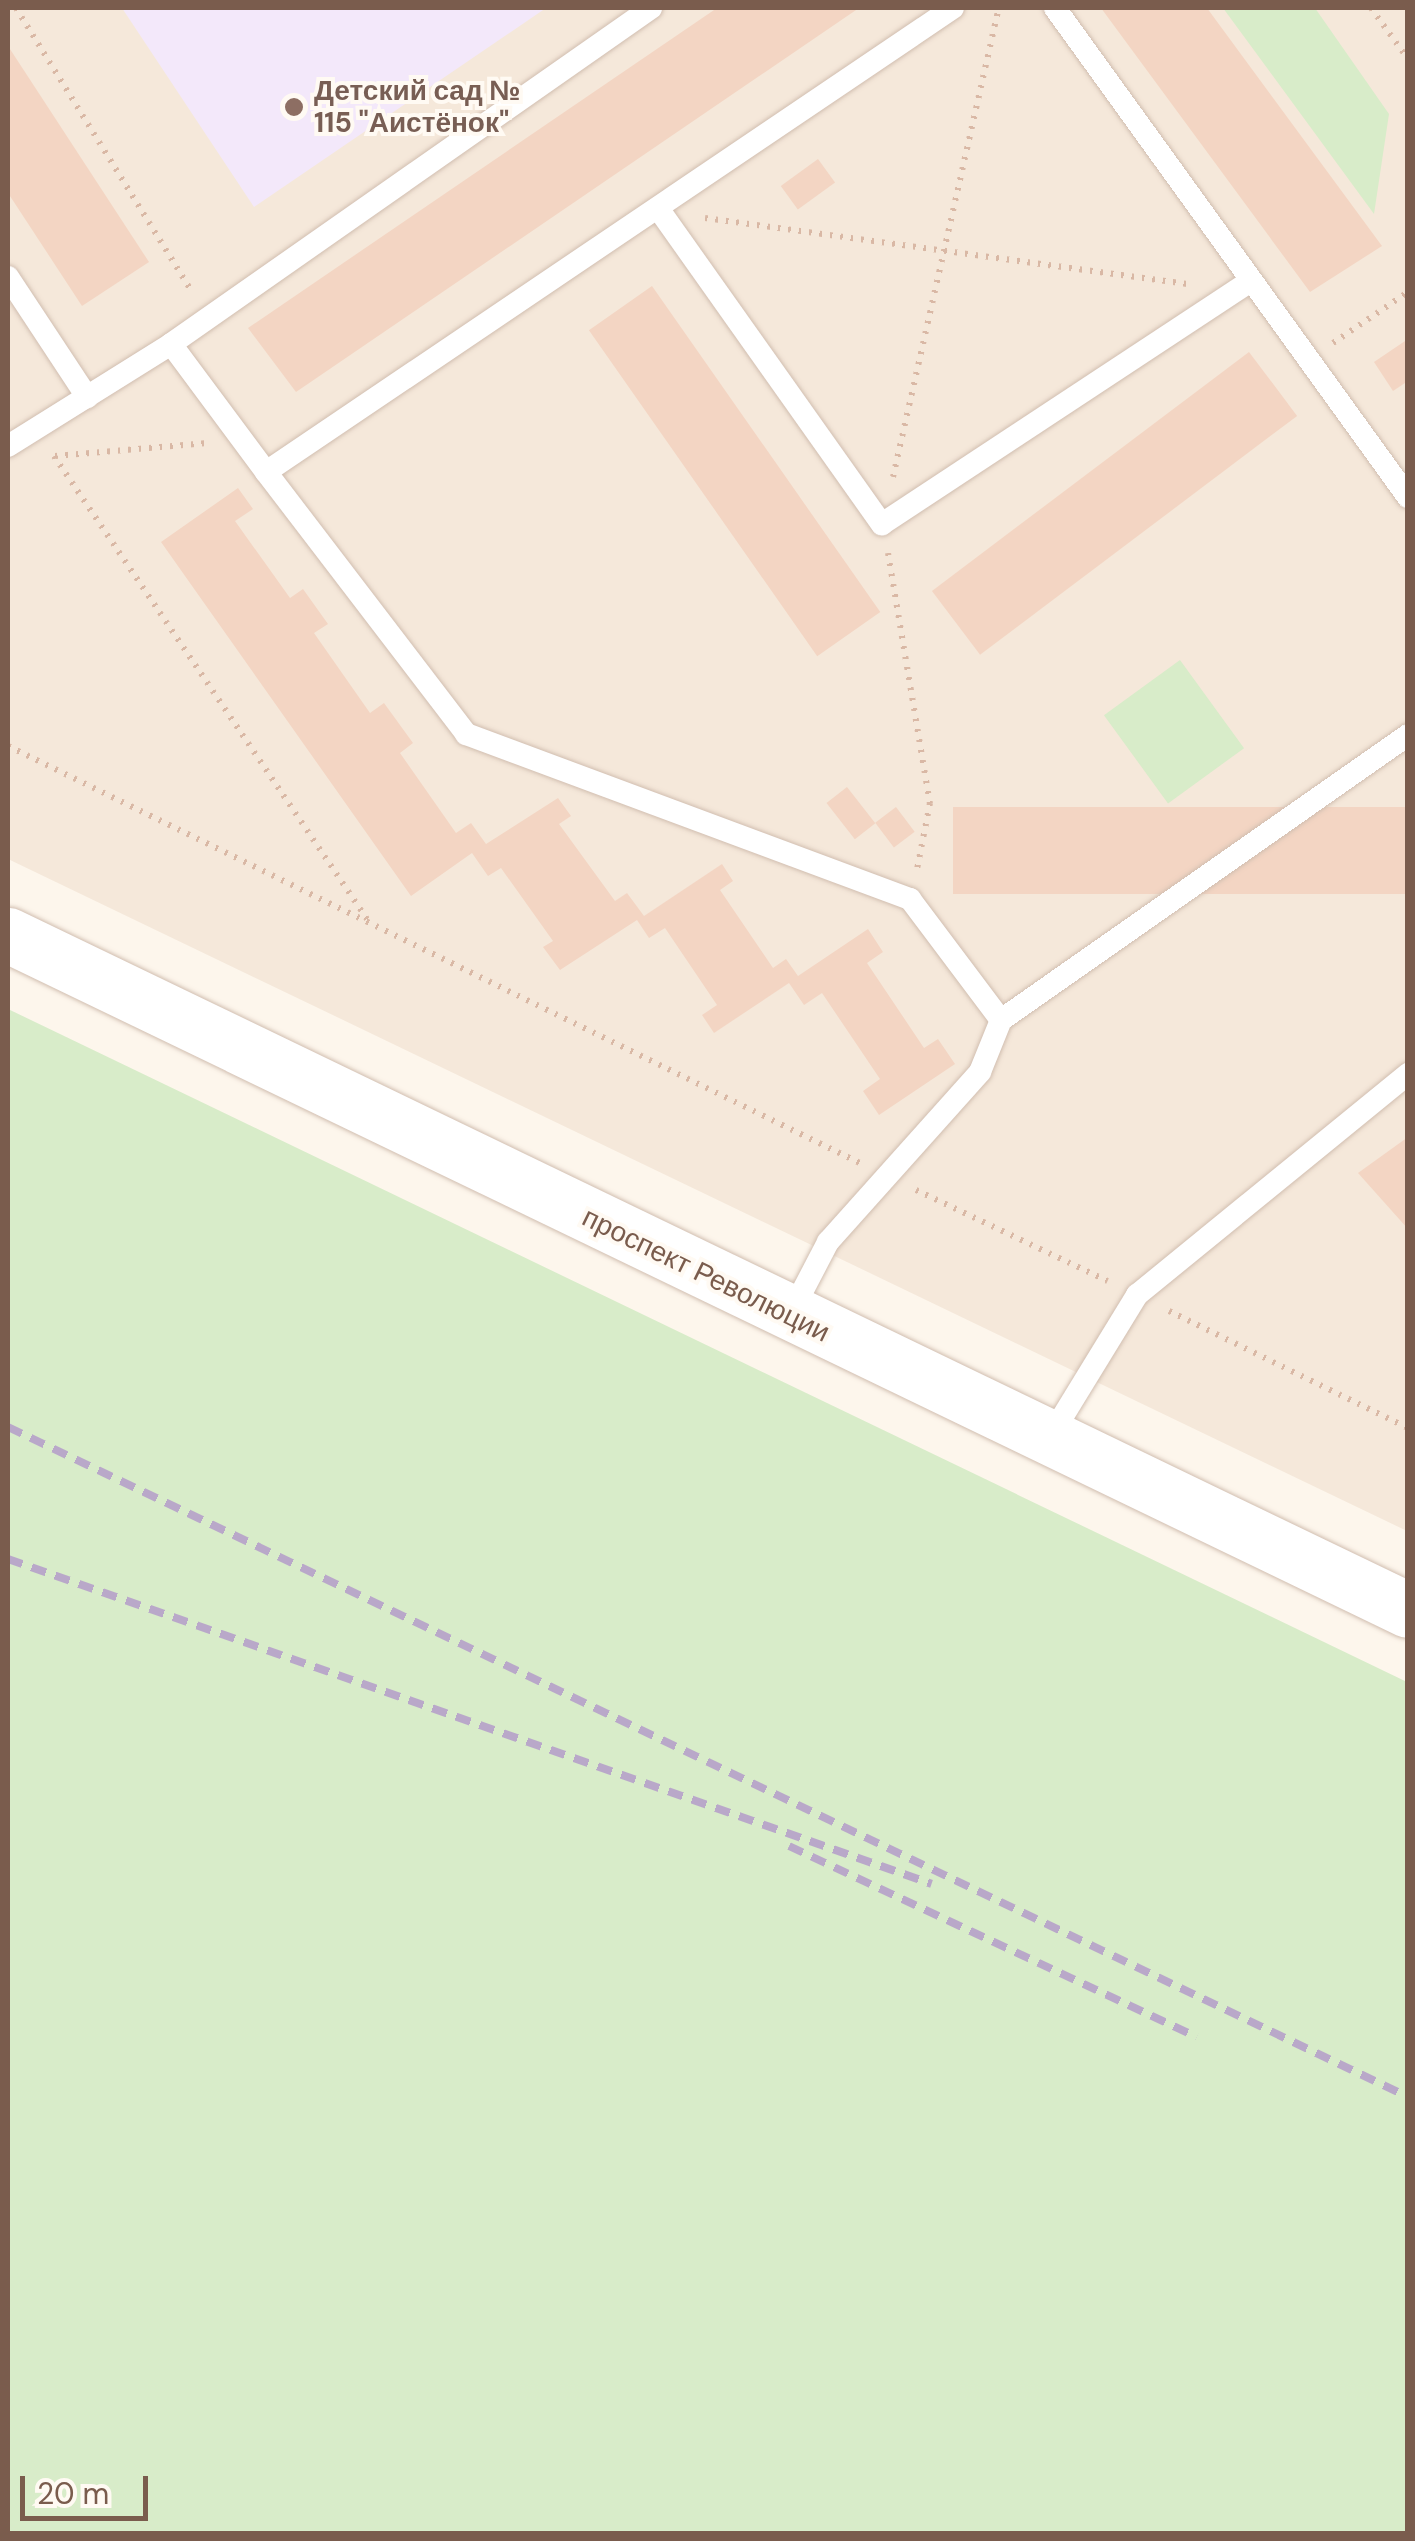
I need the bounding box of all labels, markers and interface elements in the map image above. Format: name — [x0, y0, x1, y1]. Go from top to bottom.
place label: Детский сад № 115 "Аистёнок" — [314, 74, 520, 140]
marker: Детский сад № 115 "Аистёнок" — [283, 96, 305, 118]
street label: проспект Революции — [577, 1200, 835, 1350]
scale bar — [25, 2456, 152, 2518]
text: 20 m — [37, 2474, 109, 2513]

